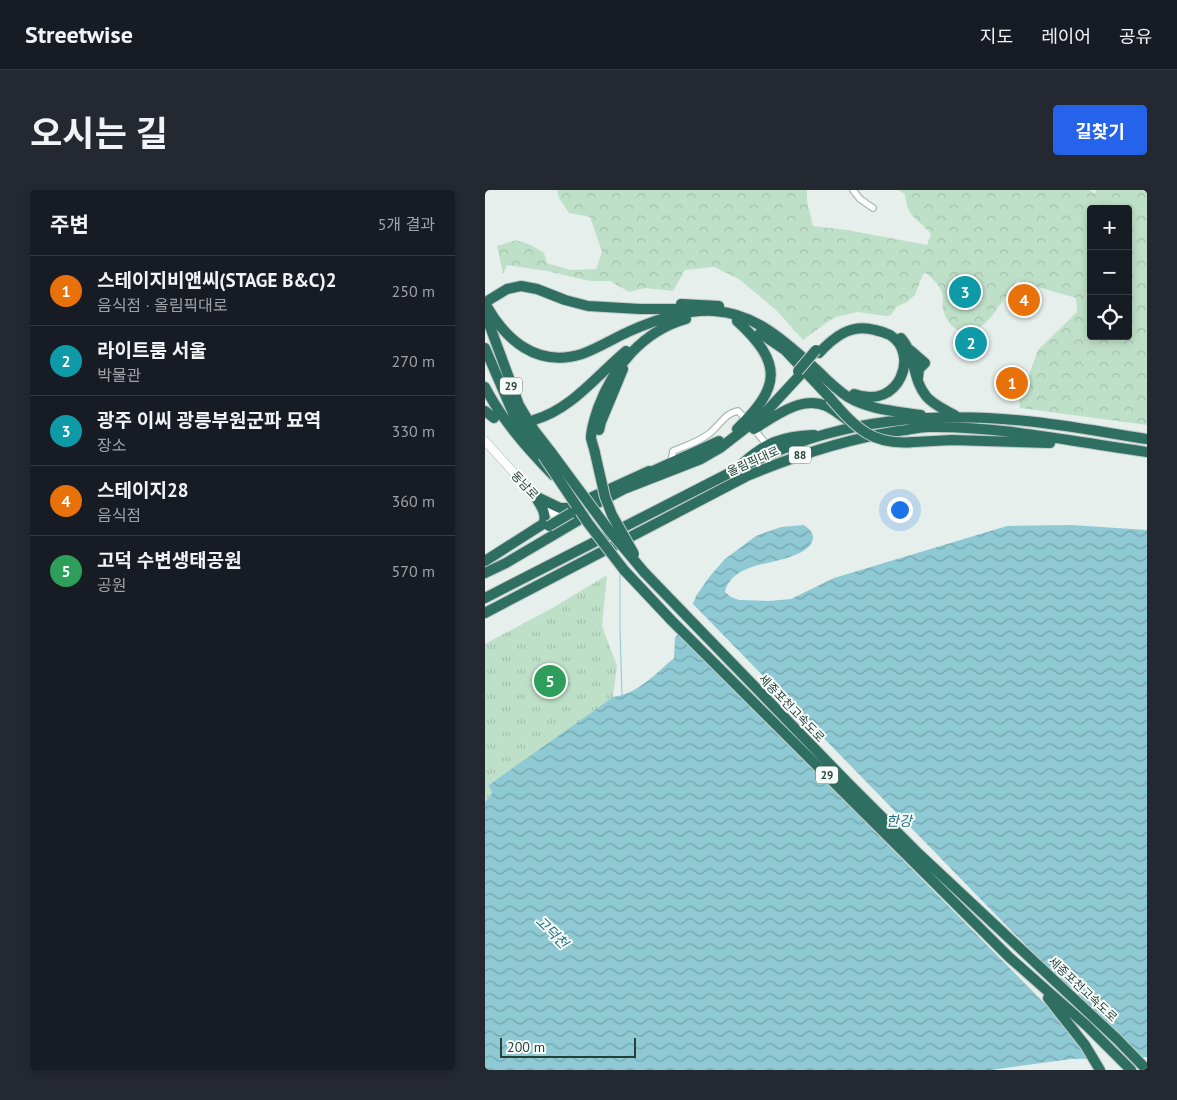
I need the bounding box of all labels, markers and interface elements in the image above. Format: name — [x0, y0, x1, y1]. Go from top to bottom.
text: Streetwise — [25, 19, 133, 50]
text: 지도 — [980, 25, 1013, 48]
text: 레이어 — [1041, 25, 1091, 48]
text: 공유 — [1119, 25, 1152, 48]
button: 길찾기 — [1053, 105, 1147, 155]
text: 오시는 길 — [30, 110, 168, 156]
map controls — [1087, 205, 1132, 340]
button: + — [1087, 205, 1132, 250]
text: 주변 — [50, 211, 89, 238]
text: 5개 결과 — [378, 214, 435, 234]
button: − — [1087, 250, 1132, 295]
text: 스테이지비앤씨(STAGE B&C)2 — [97, 268, 336, 292]
pin: 3 — [949, 273, 981, 311]
text: 1 — [61, 281, 71, 301]
text: 250 m — [392, 281, 435, 301]
pin: 4 — [1008, 281, 1040, 319]
text: 음식점 · 올림픽대로 — [97, 295, 228, 315]
button: locate — [1087, 295, 1132, 340]
pin: 2 — [955, 324, 987, 362]
text: 라이트룸 서울 — [97, 338, 207, 362]
text: 2 — [61, 351, 71, 371]
text: 270 m — [392, 351, 435, 371]
pin: 1 — [996, 364, 1028, 402]
text: 박물관 — [97, 365, 141, 385]
road number: 29 — [500, 378, 522, 395]
text: 광주 이씨 광릉부원군파 묘역 — [97, 408, 321, 432]
text: 3 — [61, 421, 71, 441]
text: 330 m — [392, 421, 435, 441]
text: 장소 — [97, 435, 126, 455]
street label: 올림픽대로 — [725, 443, 781, 479]
road number: 88 — [789, 446, 811, 464]
street label: 동남로 — [508, 468, 542, 502]
text: 스테이지28 — [97, 478, 188, 502]
text: 4 — [61, 491, 71, 511]
text: 360 m — [392, 491, 435, 511]
your location — [887, 497, 913, 523]
text: 음식점 — [97, 505, 141, 525]
text: 고덕 수변생태공원 — [97, 548, 242, 572]
text: 5 — [61, 561, 71, 581]
text: 570 m — [392, 561, 435, 581]
text: 공원 — [97, 575, 126, 595]
pin: 5 — [534, 662, 566, 700]
street label: 세종포천고속도로 — [756, 671, 828, 745]
road number: 29 — [816, 766, 838, 784]
water label: 한강 — [886, 812, 914, 830]
water label: 고덕천 — [532, 912, 573, 953]
street label: 세종포천고속도로 — [1046, 953, 1120, 1025]
scale bar — [500, 1035, 636, 1058]
text: 200 m — [507, 1038, 545, 1056]

